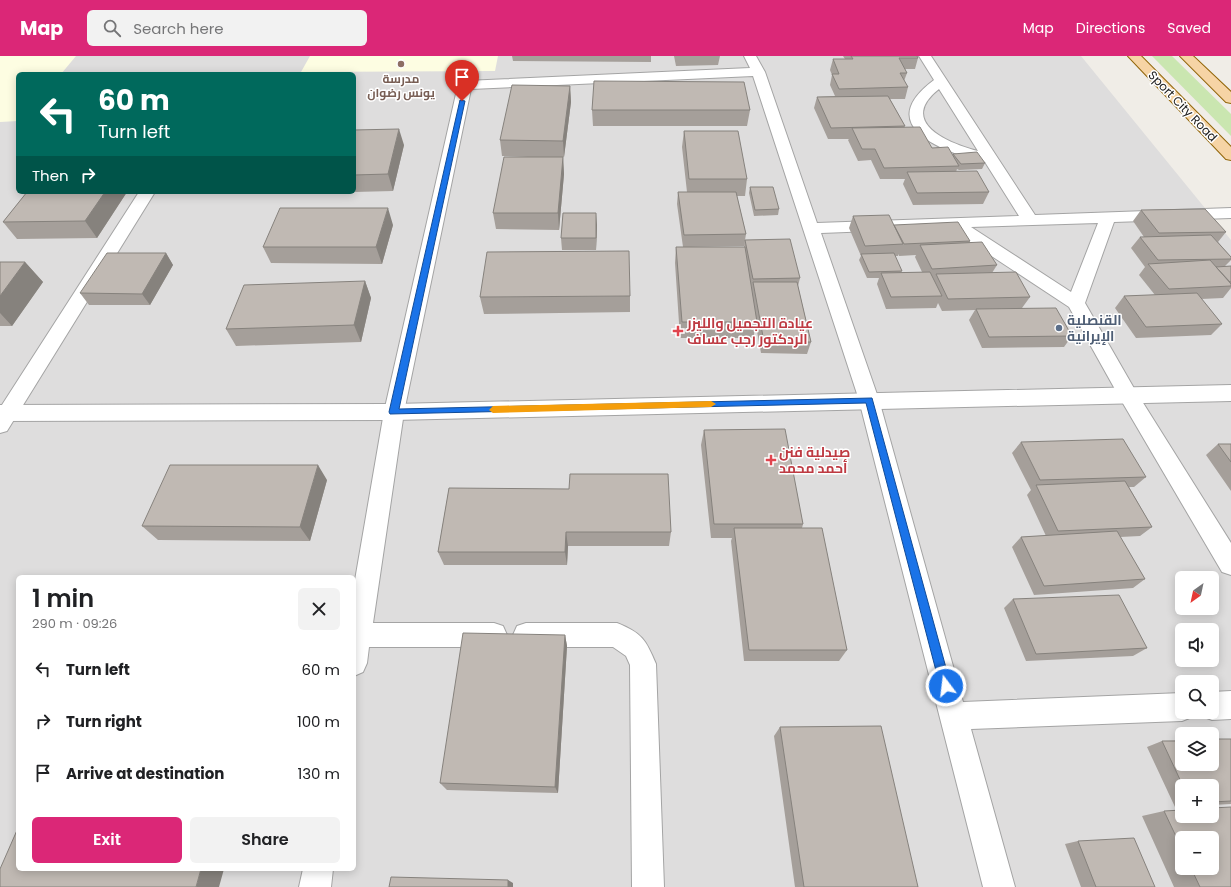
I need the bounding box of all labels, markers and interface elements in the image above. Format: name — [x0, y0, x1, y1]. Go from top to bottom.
search box — [87, 10, 367, 46]
text: Map — [20, 15, 63, 42]
icon: search — [101, 17, 123, 39]
text: Search here — [133, 18, 224, 39]
text: Map — [1023, 18, 1054, 38]
text: Directions — [1076, 18, 1145, 38]
text: Saved — [1167, 18, 1211, 38]
marker: مدرسة يونس رضوان — [396, 59, 406, 69]
pin — [445, 60, 479, 101]
icon: arrive — [451, 66, 473, 88]
street label: Sport City Road — [1145, 67, 1221, 145]
place label: مدرسة يونس رضوان — [367, 70, 435, 101]
text: 60 m — [98, 81, 170, 120]
icon: left — [32, 88, 84, 140]
text: Turn left — [98, 119, 170, 144]
icon: right — [77, 164, 99, 186]
text: Then — [32, 165, 69, 186]
place label: القنصلية الإيرانية — [1067, 310, 1122, 346]
place label: عيادة التجميل والليزر الردكتور رجب عساف — [686, 313, 813, 349]
marker: القنصلية الإيرانية — [1054, 323, 1064, 333]
marker: عيادة التجميل والليزر الردكتور رجب عساف — [672, 325, 684, 337]
place label: صيدلية فنن أحمد محمد — [779, 442, 850, 478]
marker: صيدلية فنن أحمد محمد — [766, 455, 776, 465]
north arrow — [1175, 571, 1219, 615]
map controls — [1175, 571, 1219, 875]
text: 1 min — [32, 582, 94, 615]
button: close — [298, 588, 340, 630]
text: 290 m · 09:26 — [32, 614, 117, 633]
button: sound — [1175, 623, 1219, 667]
icon: left — [32, 658, 54, 680]
text: Turn left — [66, 659, 130, 680]
text: 60 m — [302, 659, 340, 680]
position arrow — [925, 665, 967, 707]
button: search — [1175, 675, 1219, 719]
icon: right — [32, 710, 54, 732]
text: Turn right — [66, 711, 142, 732]
text: 100 m — [297, 711, 340, 732]
button: layers — [1175, 727, 1219, 771]
icon: arrive — [32, 762, 54, 784]
text: Arrive at destination — [66, 763, 224, 784]
text: 130 m — [297, 763, 340, 784]
button: + — [1175, 779, 1219, 823]
button: Exit — [32, 817, 182, 863]
button: Share — [190, 817, 340, 863]
button: − — [1175, 831, 1219, 875]

